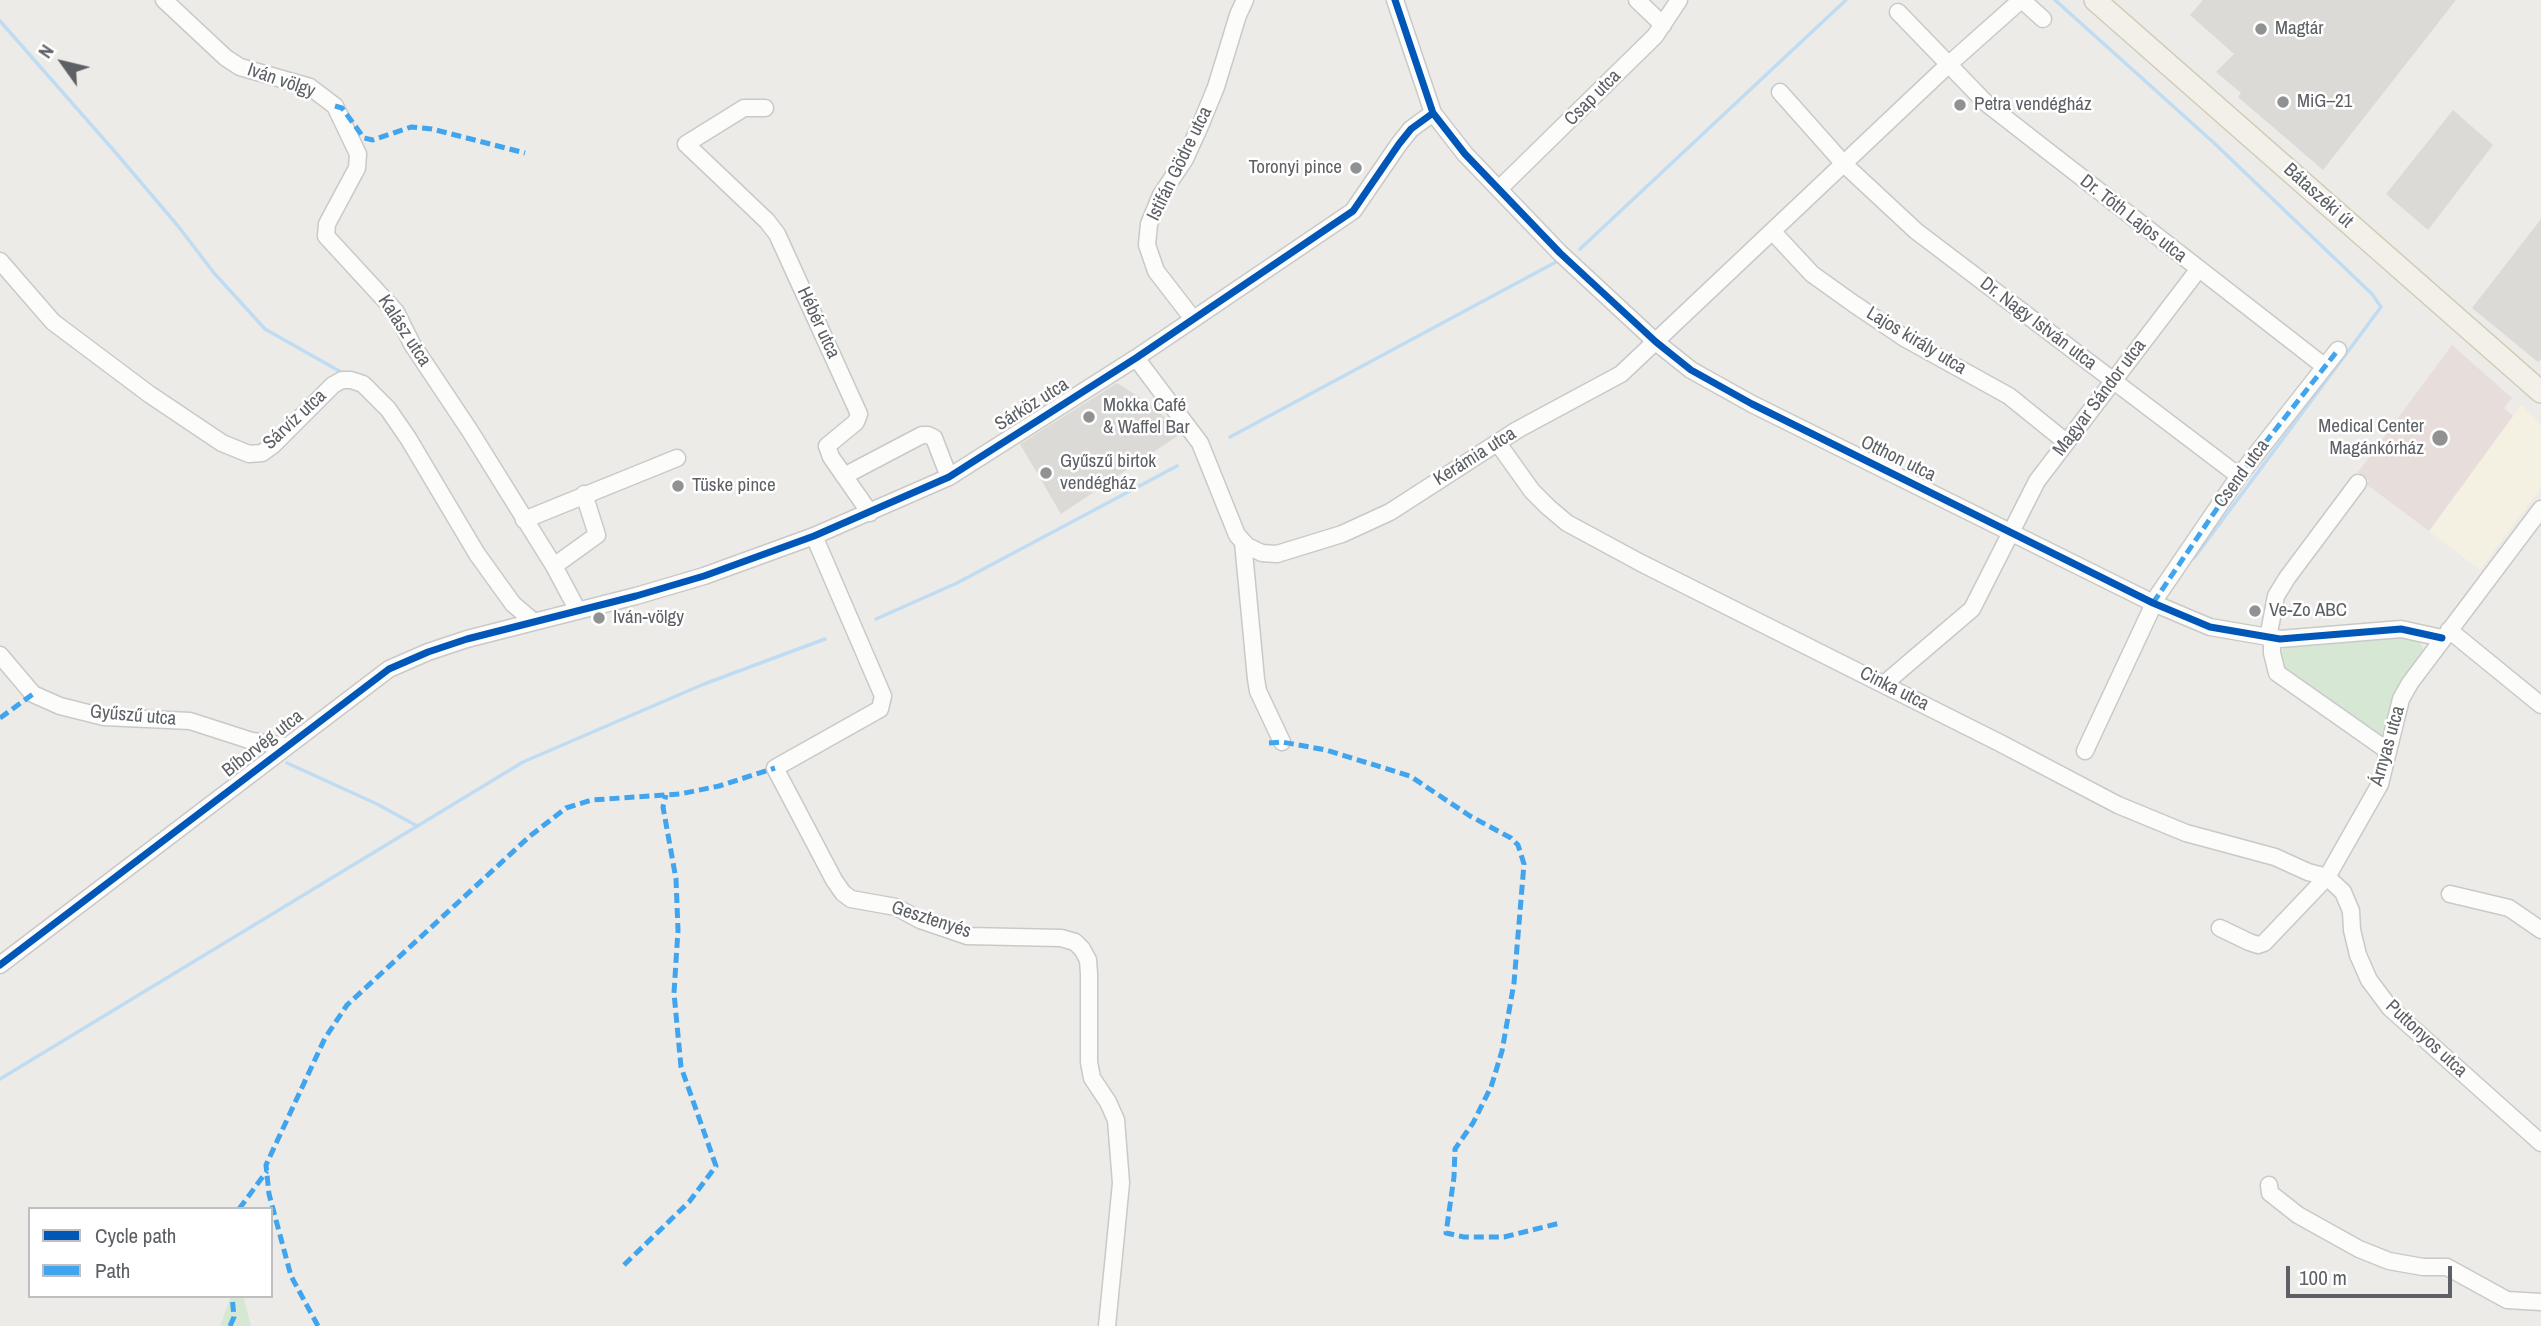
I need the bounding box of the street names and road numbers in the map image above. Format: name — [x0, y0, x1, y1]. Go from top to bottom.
street label: Iván völgy — [244, 59, 318, 103]
street label: Csap utca — [1560, 65, 1626, 131]
street label: Istifán Gödre utca — [1143, 103, 1217, 225]
street label: Bátaszéki út — [2279, 159, 2357, 233]
street label: Dr. Tóth Lajos utca — [2075, 170, 2191, 268]
street label: Dr. Nagy István utca — [1975, 273, 2101, 375]
street label: Hébér utca — [792, 284, 844, 362]
street label: Kalász utca — [373, 291, 435, 371]
street label: Lajos király utca — [1862, 302, 1970, 380]
street label: Magyar Sándor utca — [2049, 335, 2151, 461]
street label: Sárköz utca — [991, 374, 1073, 436]
street label: Sárvíz utca — [259, 385, 331, 455]
street label: Kerámia utca — [1430, 423, 1520, 491]
street label: Otthon utca — [1857, 431, 1939, 487]
street label: Csend utca — [2210, 435, 2274, 513]
street label: Cinka utca — [1856, 662, 1932, 716]
street label: Gyűszű utca — [89, 701, 177, 731]
street label: Árnyas utca — [2366, 703, 2410, 789]
street label: Bíborvég utca — [218, 705, 308, 783]
street label: Gesztenyés — [888, 896, 974, 944]
street label: Puttonyos utca — [2381, 996, 2471, 1082]

